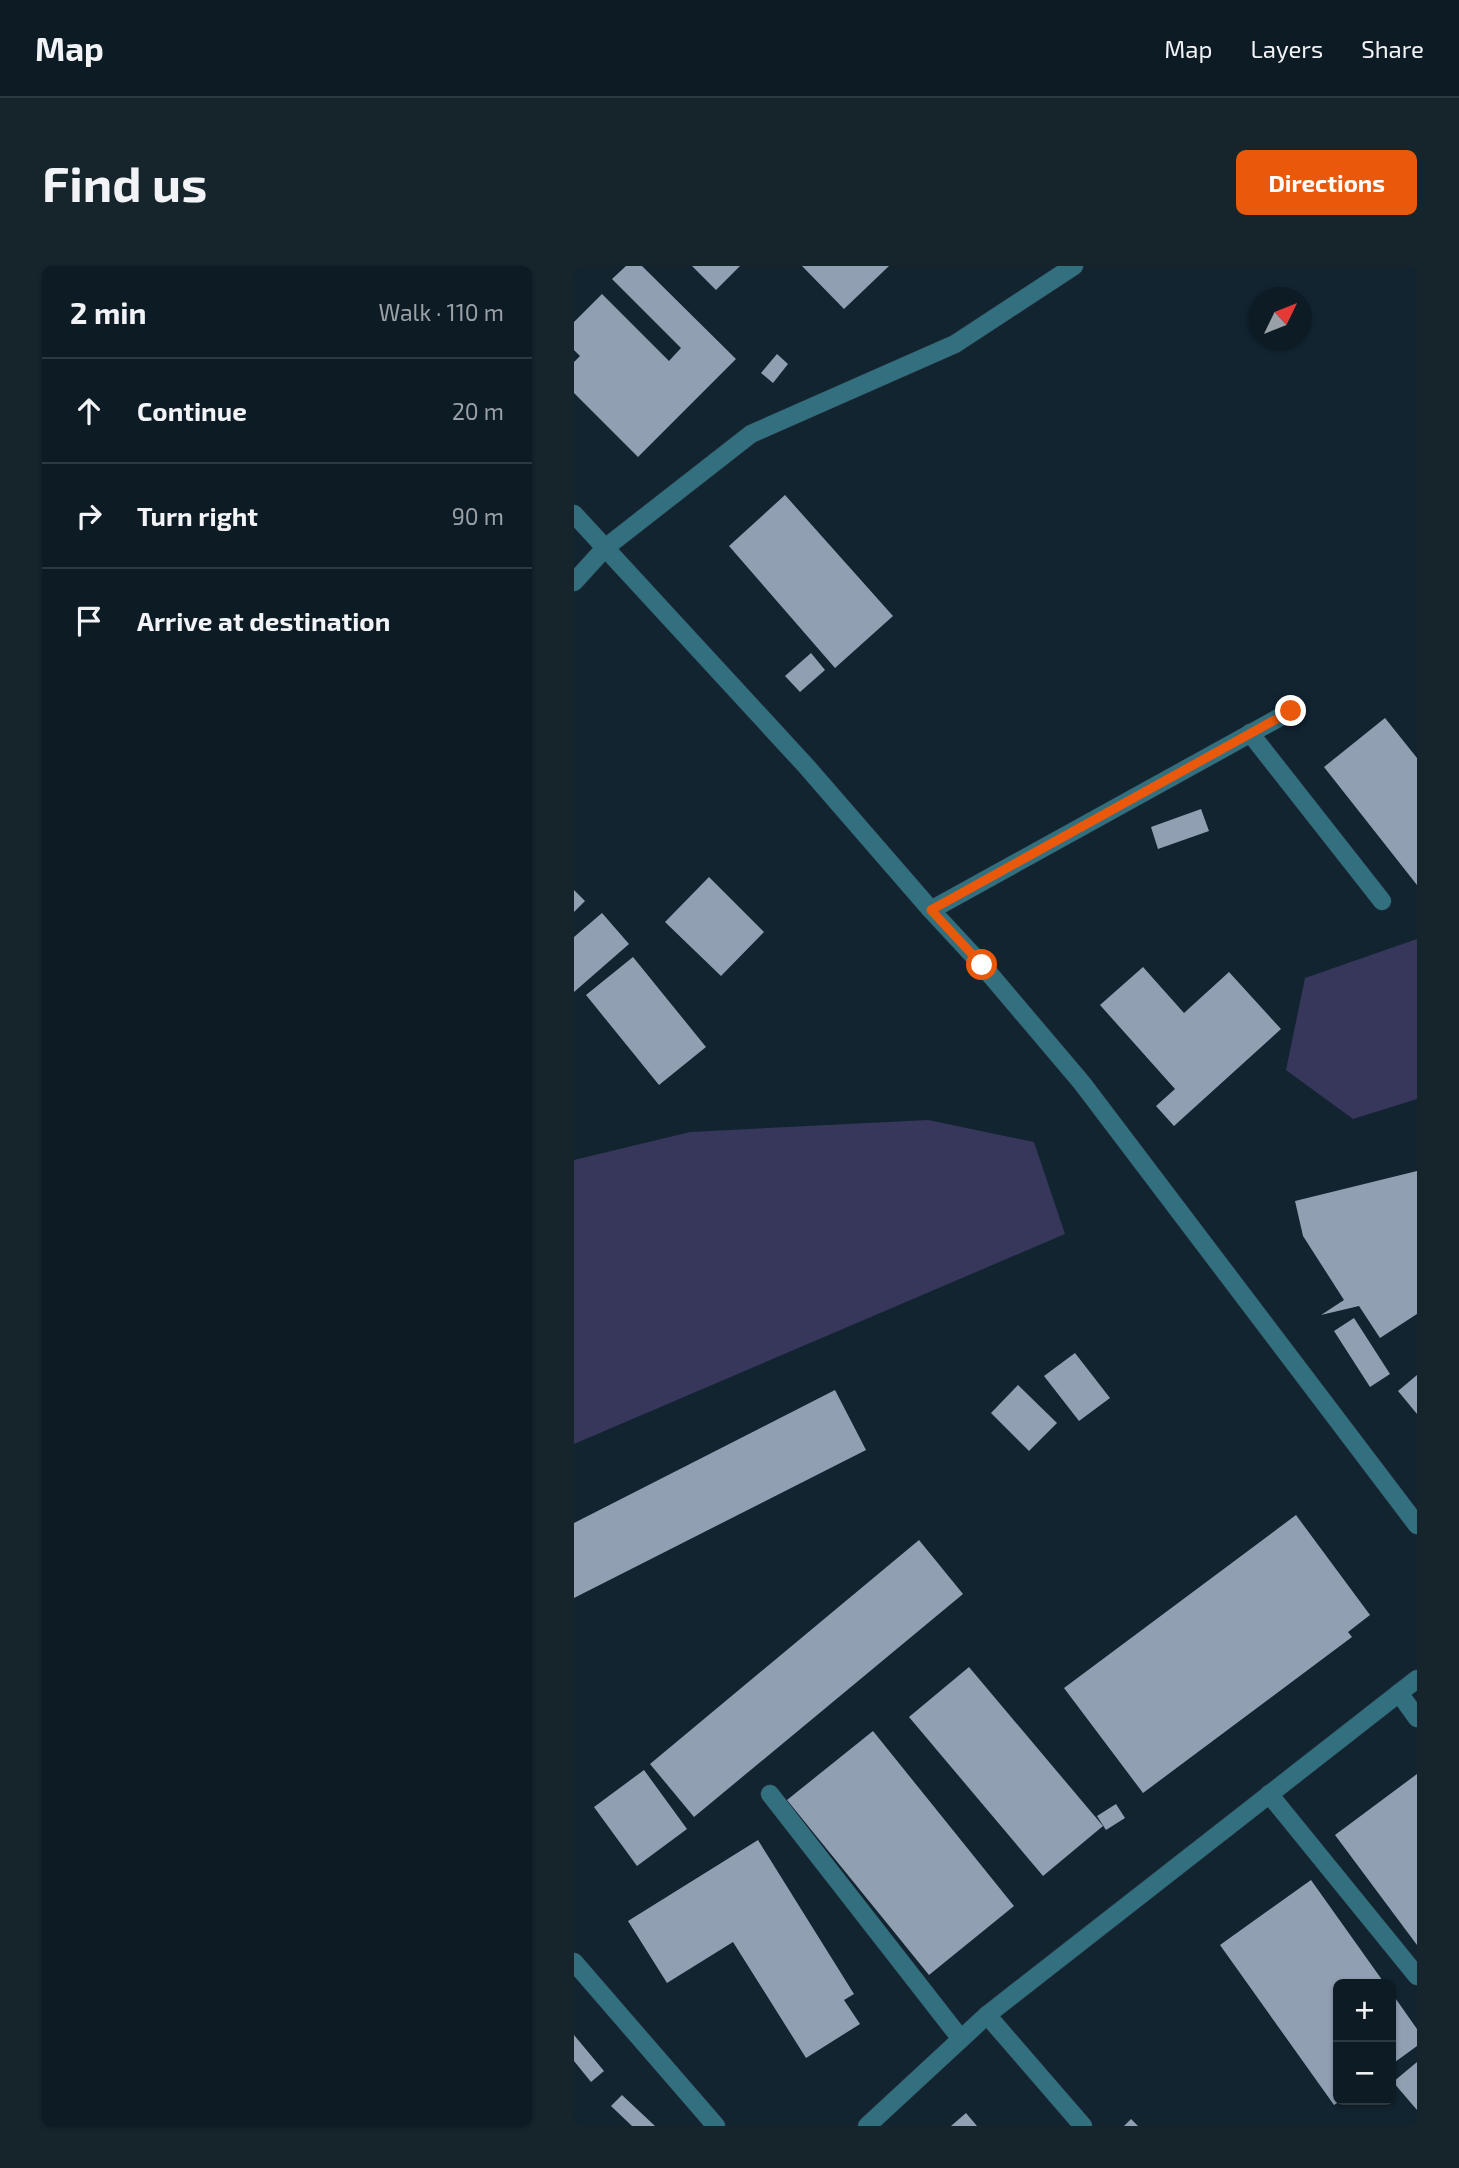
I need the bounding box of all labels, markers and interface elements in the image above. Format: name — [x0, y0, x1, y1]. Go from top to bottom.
text: Map — [35, 28, 104, 68]
text: Map — [1164, 34, 1212, 63]
text: Layers — [1250, 34, 1323, 63]
text: Share — [1361, 34, 1424, 63]
button: Directions — [1236, 150, 1417, 215]
text: Find us — [42, 153, 207, 212]
north arrow — [1249, 287, 1312, 350]
text: 2 min — [70, 294, 147, 330]
text: Walk · 110 m — [378, 298, 504, 326]
icon: ahead — [70, 392, 108, 430]
text: Continue — [137, 395, 247, 426]
text: 20 m — [452, 397, 504, 425]
icon: right — [70, 497, 108, 535]
text: Turn right — [137, 500, 258, 531]
text: 90 m — [452, 502, 504, 530]
icon: arrive — [70, 602, 108, 640]
text: Arrive at destination — [137, 605, 390, 636]
route end — [1275, 695, 1306, 726]
route start — [966, 949, 997, 980]
map controls — [1333, 1979, 1396, 2105]
button: + — [1333, 1979, 1396, 2042]
button: − — [1333, 2042, 1396, 2105]

